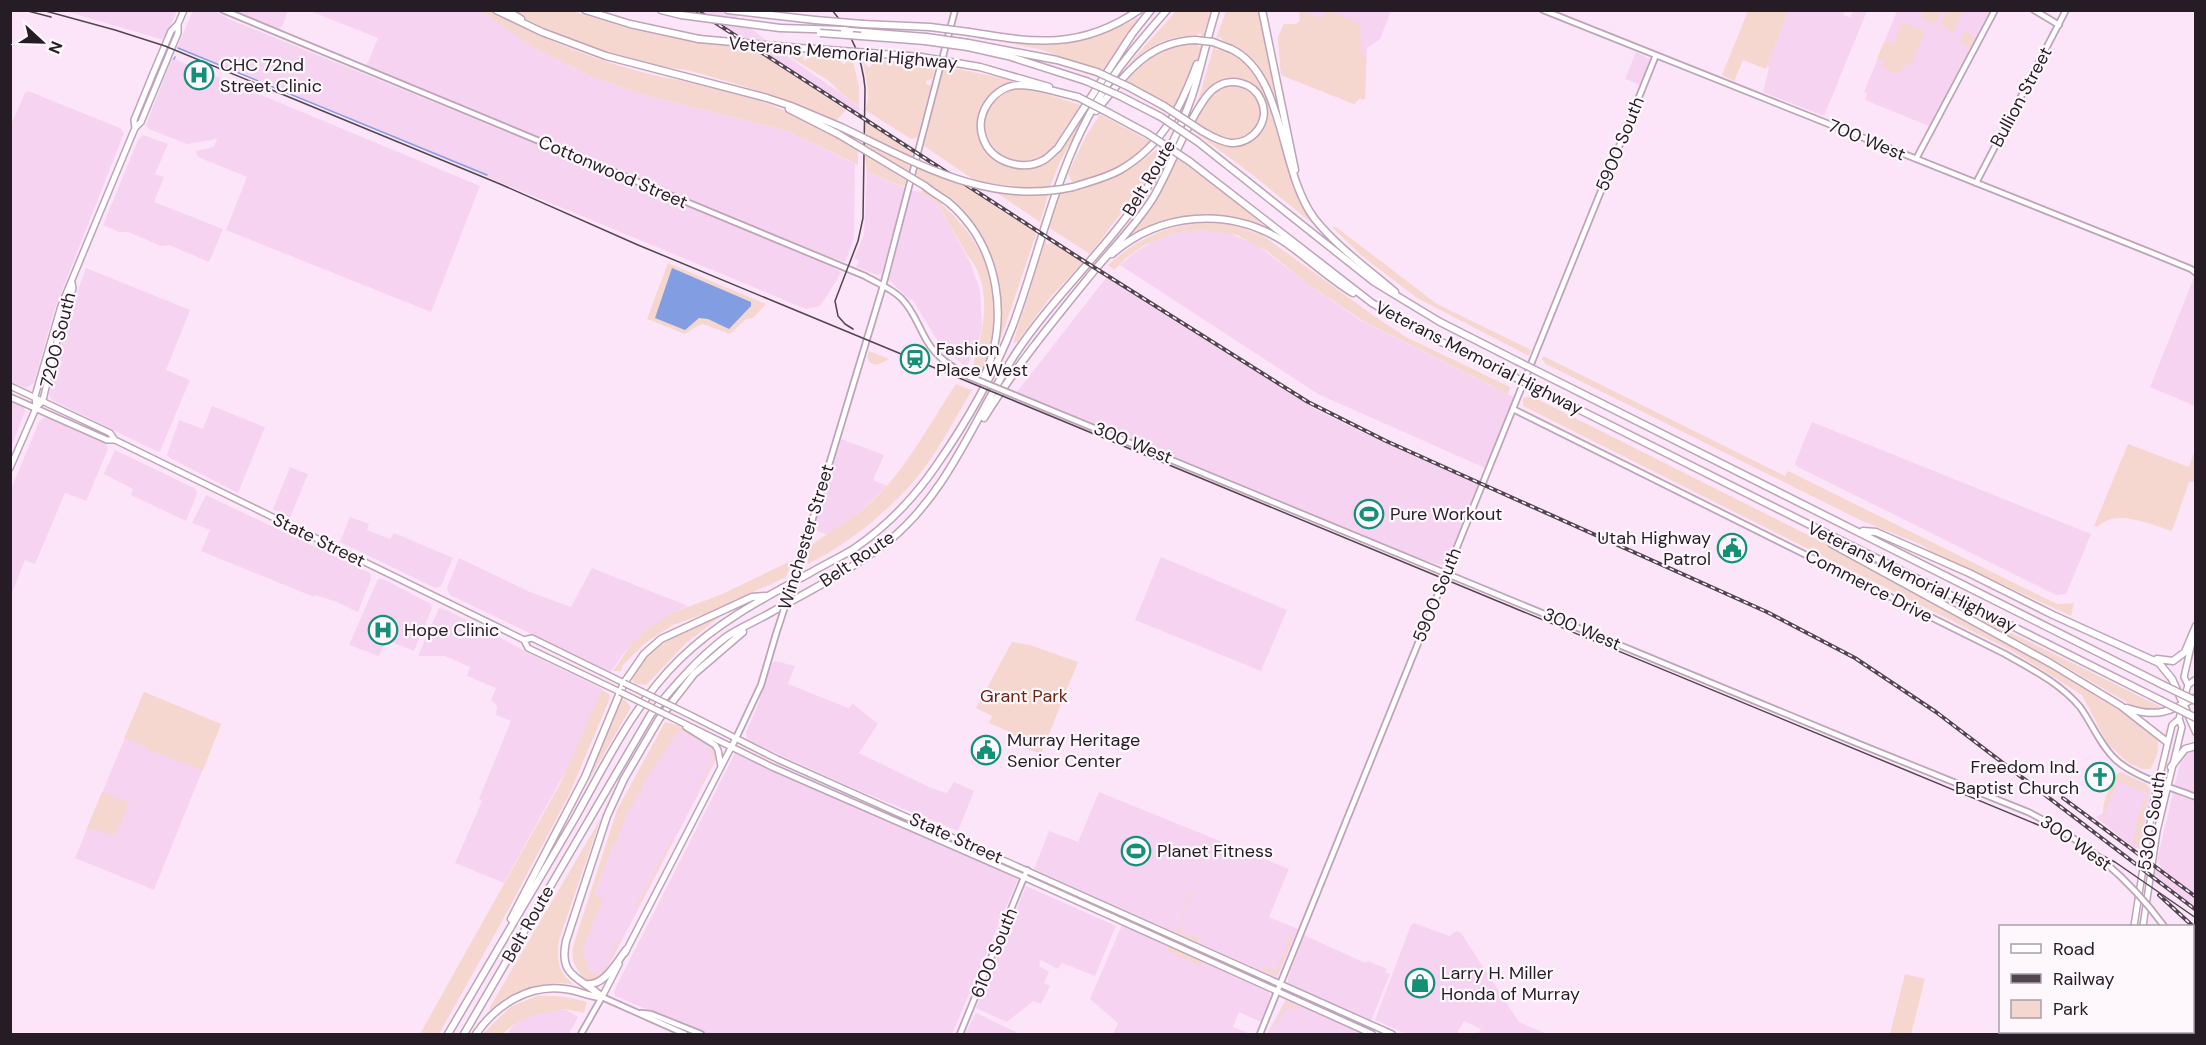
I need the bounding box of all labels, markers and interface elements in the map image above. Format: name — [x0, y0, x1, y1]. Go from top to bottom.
north arrow — [12, 12, 72, 72]
street label: Veterans Memorial Highway — [727, 31, 959, 75]
text: N — [44, 38, 67, 57]
street label: Bullion Street — [1985, 43, 2057, 151]
place label: CHC 72nd Street Clinic — [220, 53, 322, 98]
hospital icon: CHC 72nd Street Clinic — [183, 59, 215, 91]
street label: 5900 South — [1590, 93, 1650, 195]
street label: 700 West — [1825, 114, 1909, 166]
street label: Cottonwood Street — [535, 130, 691, 214]
street label: Belt Route — [1117, 135, 1181, 221]
street label: 7200 South — [35, 290, 81, 390]
street label: Veterans Memorial Highway — [1371, 295, 1587, 421]
place label: Fashion Place West — [936, 337, 1028, 382]
station icon: Fashion Place West — [899, 343, 931, 375]
street label: 300 West — [1090, 416, 1176, 470]
street label: Winchester Street — [772, 461, 840, 613]
sports icon: Pure Workout — [1353, 498, 1385, 530]
place label: Pure Workout — [1390, 502, 1502, 526]
street label: State Street — [269, 507, 369, 573]
street label: Veterans Memorial Highway — [1803, 516, 2021, 638]
street label: Belt Route — [815, 525, 899, 593]
place label: Utah Highway Patrol — [1597, 526, 1711, 571]
public building icon: Utah Highway Patrol — [1716, 532, 1748, 564]
street label: Commerce Drive — [1801, 543, 1937, 629]
street label: 5900 South — [1407, 544, 1467, 646]
street label: 300 West — [1539, 602, 1625, 656]
hospital icon: Hope Clinic — [367, 614, 399, 646]
place label: Hope Clinic — [404, 618, 499, 642]
park label: Grant Park — [980, 684, 1068, 708]
place label: Murray Heritage Senior Center — [1007, 728, 1140, 773]
public building icon: Murray Heritage Senior Center — [970, 734, 1002, 766]
place label: Freedom Ind. Baptist Church — [1955, 755, 2079, 800]
church icon: Freedom Ind. Baptist Church — [2084, 761, 2116, 793]
street label: 5300 South — [2132, 770, 2172, 872]
street label: State Street — [905, 807, 1007, 869]
street label: 300 West — [2035, 810, 2117, 876]
sports icon: Planet Fitness — [1120, 835, 1152, 867]
place label: Planet Fitness — [1157, 839, 1273, 863]
street label: Belt Route — [496, 881, 560, 967]
street label: 6100 South — [965, 904, 1023, 1002]
legend — [1999, 925, 2194, 1033]
text: Road — [2053, 937, 2095, 961]
place label: Larry H. Miller Honda of Murray — [1441, 961, 1580, 1006]
shop icon: Larry H. Miller Honda of Murray — [1404, 967, 1436, 999]
text: Railway — [2053, 967, 2115, 991]
text: Park — [2053, 997, 2089, 1021]

